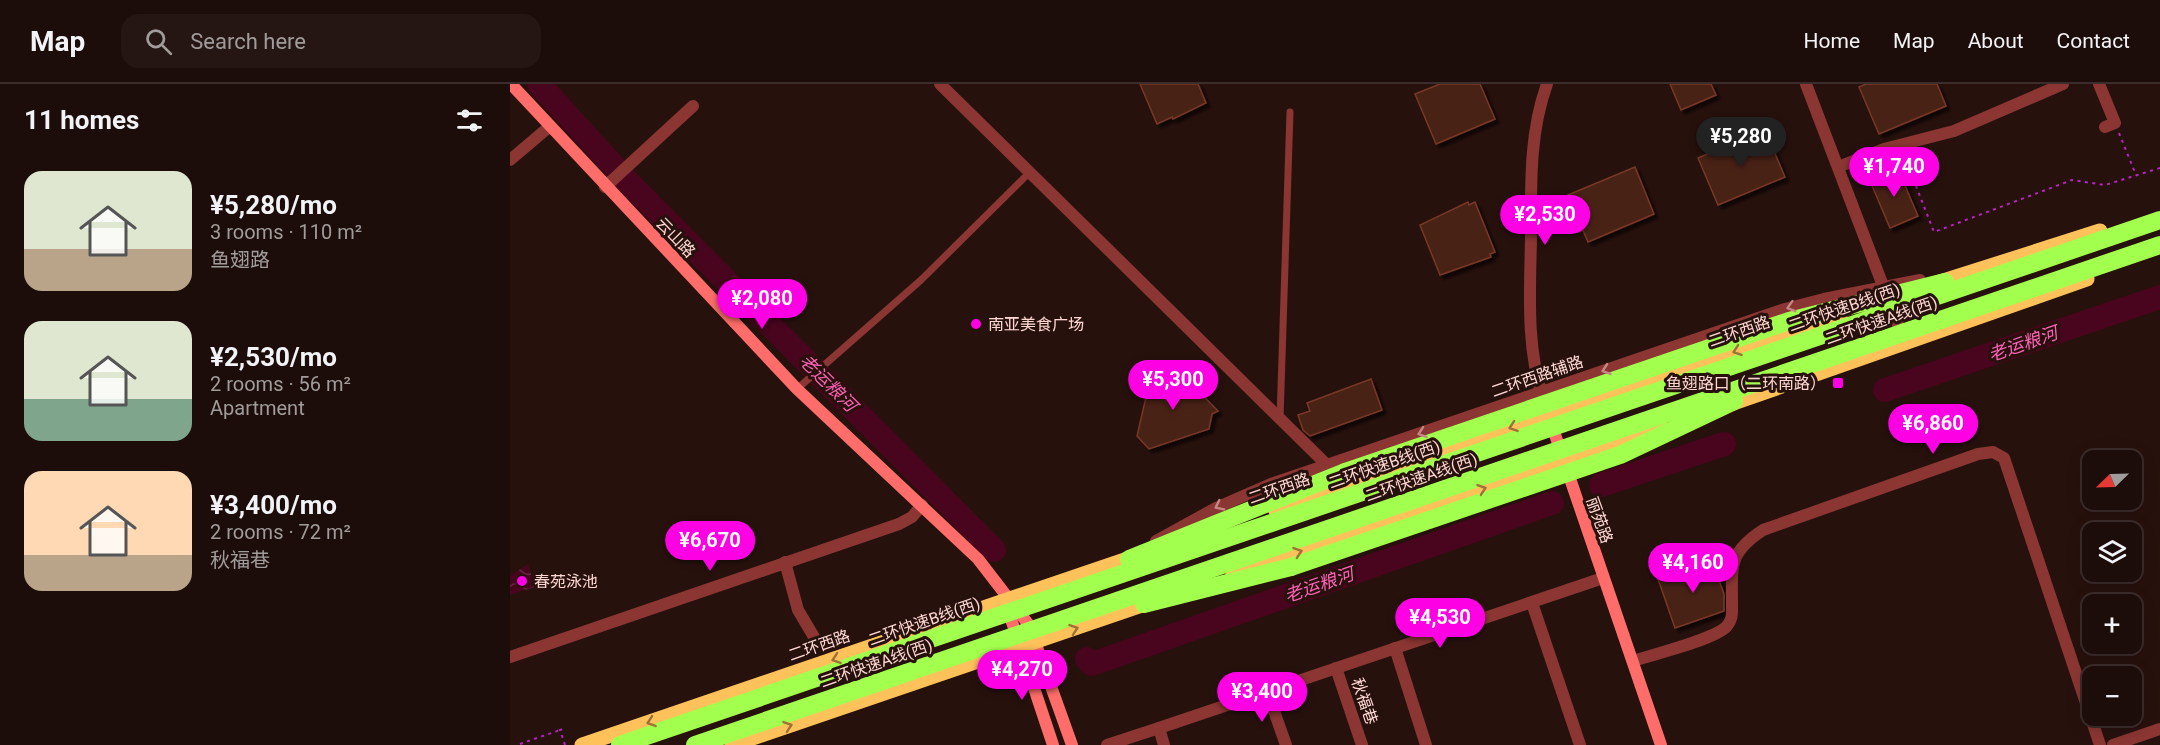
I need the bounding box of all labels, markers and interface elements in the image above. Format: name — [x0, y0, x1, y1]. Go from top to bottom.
search box — [121, 14, 541, 68]
text: Map — [30, 25, 85, 58]
icon: search — [142, 25, 175, 58]
text: Search here — [190, 29, 306, 54]
text: Home — [1804, 29, 1860, 53]
text: Map — [1893, 29, 1935, 53]
text: About — [1968, 29, 2024, 53]
text: Contact — [2057, 29, 2130, 53]
icon: filters — [453, 104, 486, 137]
text: 11 homes — [24, 105, 139, 135]
pin: ¥5,280 — [1692, 117, 1790, 168]
text: ¥5,280 — [1710, 124, 1772, 148]
pin: ¥1,740 — [1845, 147, 1943, 198]
text: ¥1,740 — [1863, 154, 1925, 178]
text: ¥5,280/mo — [210, 190, 337, 220]
icon: home — [72, 195, 144, 267]
pin: ¥2,530 — [1496, 195, 1594, 246]
text: ¥2,530 — [1514, 202, 1576, 226]
street label: 云山路 — [652, 213, 699, 261]
text: 3 rooms · 110 m² — [210, 220, 362, 244]
text: 鱼翅路 — [210, 248, 270, 272]
pin: ¥2,080 — [713, 279, 811, 330]
street label: 二环快速B线(西) — [1786, 279, 1903, 336]
text: ¥2,080 — [731, 286, 793, 310]
street label: 二环快速A线(西) — [1823, 292, 1940, 349]
one-way arrow — [1786, 300, 1797, 312]
street label: 二环西路 — [1706, 312, 1773, 351]
place label: 南亚美食广场 — [988, 315, 1084, 334]
marker: 南亚美食广场 — [969, 317, 983, 331]
water label: 老运粮河 — [1985, 321, 2063, 365]
text: ¥2,530/mo — [210, 342, 337, 372]
one-way arrow — [1733, 343, 1743, 356]
icon: home — [72, 345, 144, 417]
water label: 老运粮河 — [795, 350, 863, 418]
street label: 二环西路辅路 — [1489, 352, 1586, 401]
pin: ¥5,300 — [1124, 360, 1222, 411]
one-way arrow — [1602, 363, 1612, 375]
text: ¥5,300 — [1142, 367, 1204, 391]
text: 2 rooms · 56 m² — [210, 372, 351, 396]
place label: 鱼翅路口（二环南路） — [1666, 374, 1826, 393]
marker: 鱼翅路口（二环南路） — [1831, 376, 1845, 390]
text: Apartment — [210, 396, 305, 420]
pin: ¥6,860 — [1884, 404, 1982, 455]
text: ¥6,860 — [1902, 411, 1964, 435]
one-way arrow — [1508, 420, 1519, 433]
one-way arrow — [1417, 426, 1428, 438]
street label: 二环快速B线(西) — [1326, 436, 1443, 493]
street label: 二环快速A线(西) — [1363, 449, 1480, 506]
north arrow — [2082, 450, 2142, 510]
map controls — [2082, 450, 2142, 726]
street label: 二环西路 — [1246, 469, 1313, 508]
one-way arrow — [1476, 484, 1487, 496]
text: ¥3,400/mo — [210, 490, 337, 520]
street label: 丽苑路 — [1582, 494, 1617, 546]
icon: home — [72, 495, 144, 567]
one-way arrow — [1214, 499, 1225, 511]
text: 2 rooms · 72 m² — [210, 520, 351, 544]
pin: ¥6,670 — [661, 521, 759, 572]
button: layers — [2082, 522, 2142, 582]
text: ¥6,670 — [679, 528, 741, 552]
pin: ¥4,160 — [1644, 543, 1742, 594]
one-way arrow — [1292, 547, 1303, 559]
text: 秋福巷 — [210, 548, 270, 572]
text: ¥4,160 — [1662, 550, 1724, 574]
water label: 老运粮河 — [1281, 562, 1359, 606]
place label: 春苑泳池 — [534, 572, 598, 591]
marker: 春苑泳池 — [515, 574, 529, 588]
street label: 二环快速B线(西) — [866, 593, 983, 650]
button: + — [2082, 594, 2142, 654]
pin: ¥4,530 — [1391, 598, 1489, 649]
text: ¥4,530 — [1409, 605, 1471, 629]
one-way arrow — [1068, 623, 1078, 636]
street label: 二环西路 — [786, 626, 853, 665]
street label: 二环快速A线(西) — [818, 635, 935, 692]
pin: ¥4,270 — [973, 650, 1071, 701]
one-way arrow — [831, 651, 842, 664]
text: ¥4,270 — [991, 657, 1053, 681]
button: − — [2082, 666, 2142, 726]
pin: ¥3,400 — [1213, 672, 1311, 723]
street label: 秋福巷 — [1348, 675, 1381, 727]
text: ¥3,400 — [1231, 679, 1293, 703]
one-way arrow — [646, 714, 657, 727]
one-way arrow — [782, 721, 793, 733]

